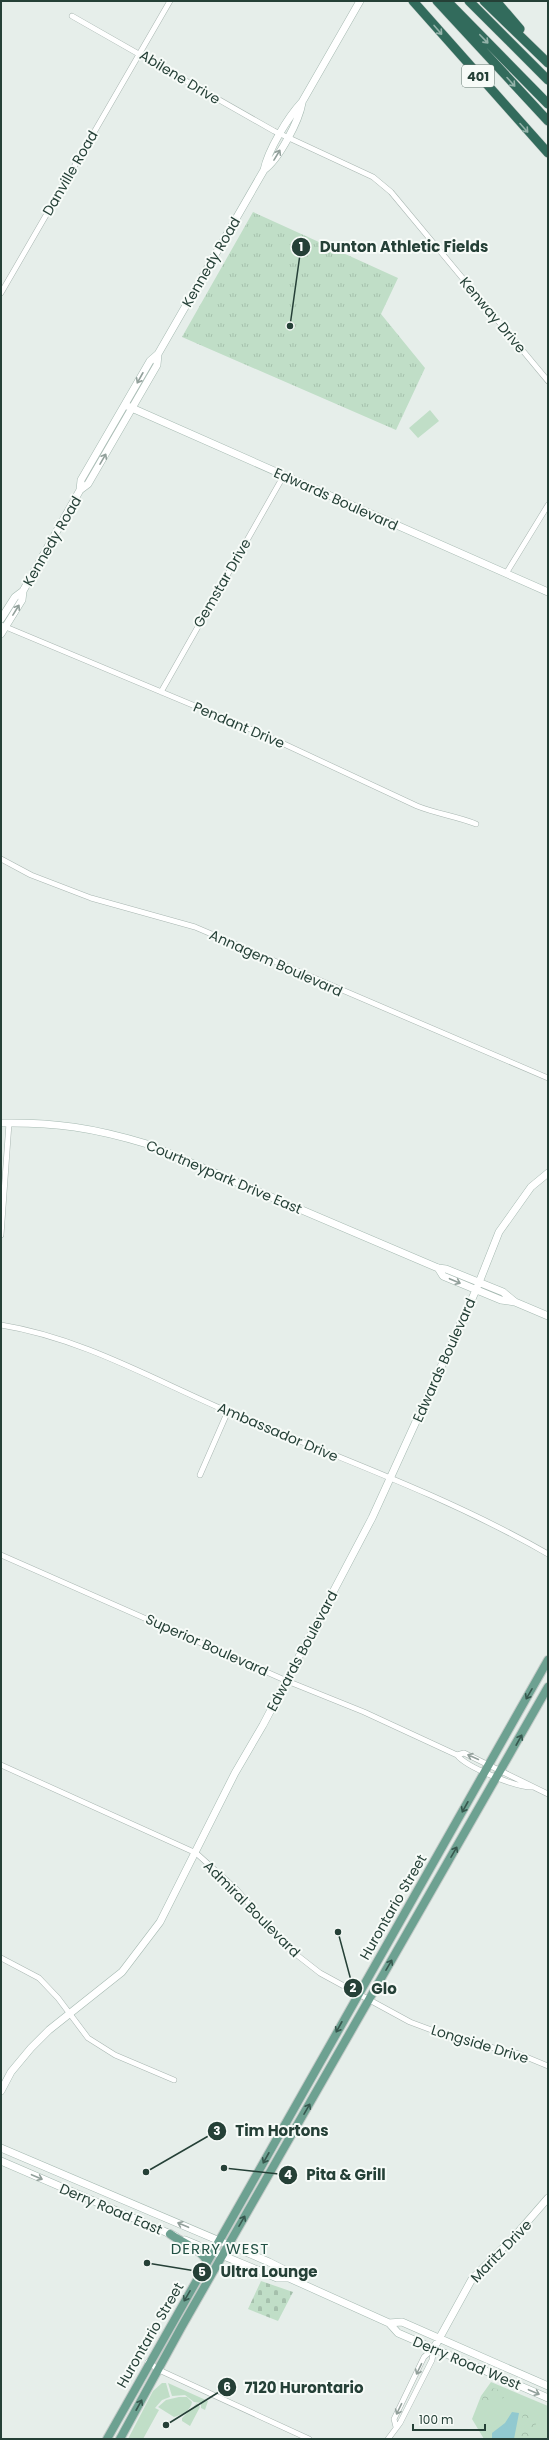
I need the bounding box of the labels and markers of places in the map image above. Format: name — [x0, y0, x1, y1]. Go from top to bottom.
callout: Dunton Athletic Fields — [291, 233, 496, 260]
callout: Glo — [343, 1975, 404, 2002]
callout: Tim Hortons — [207, 2117, 336, 2144]
callout: Pita & Grill — [278, 2161, 394, 2188]
callout: Ultra Lounge — [192, 2258, 326, 2285]
callout: 7120 Hurontario — [217, 2374, 372, 2401]

